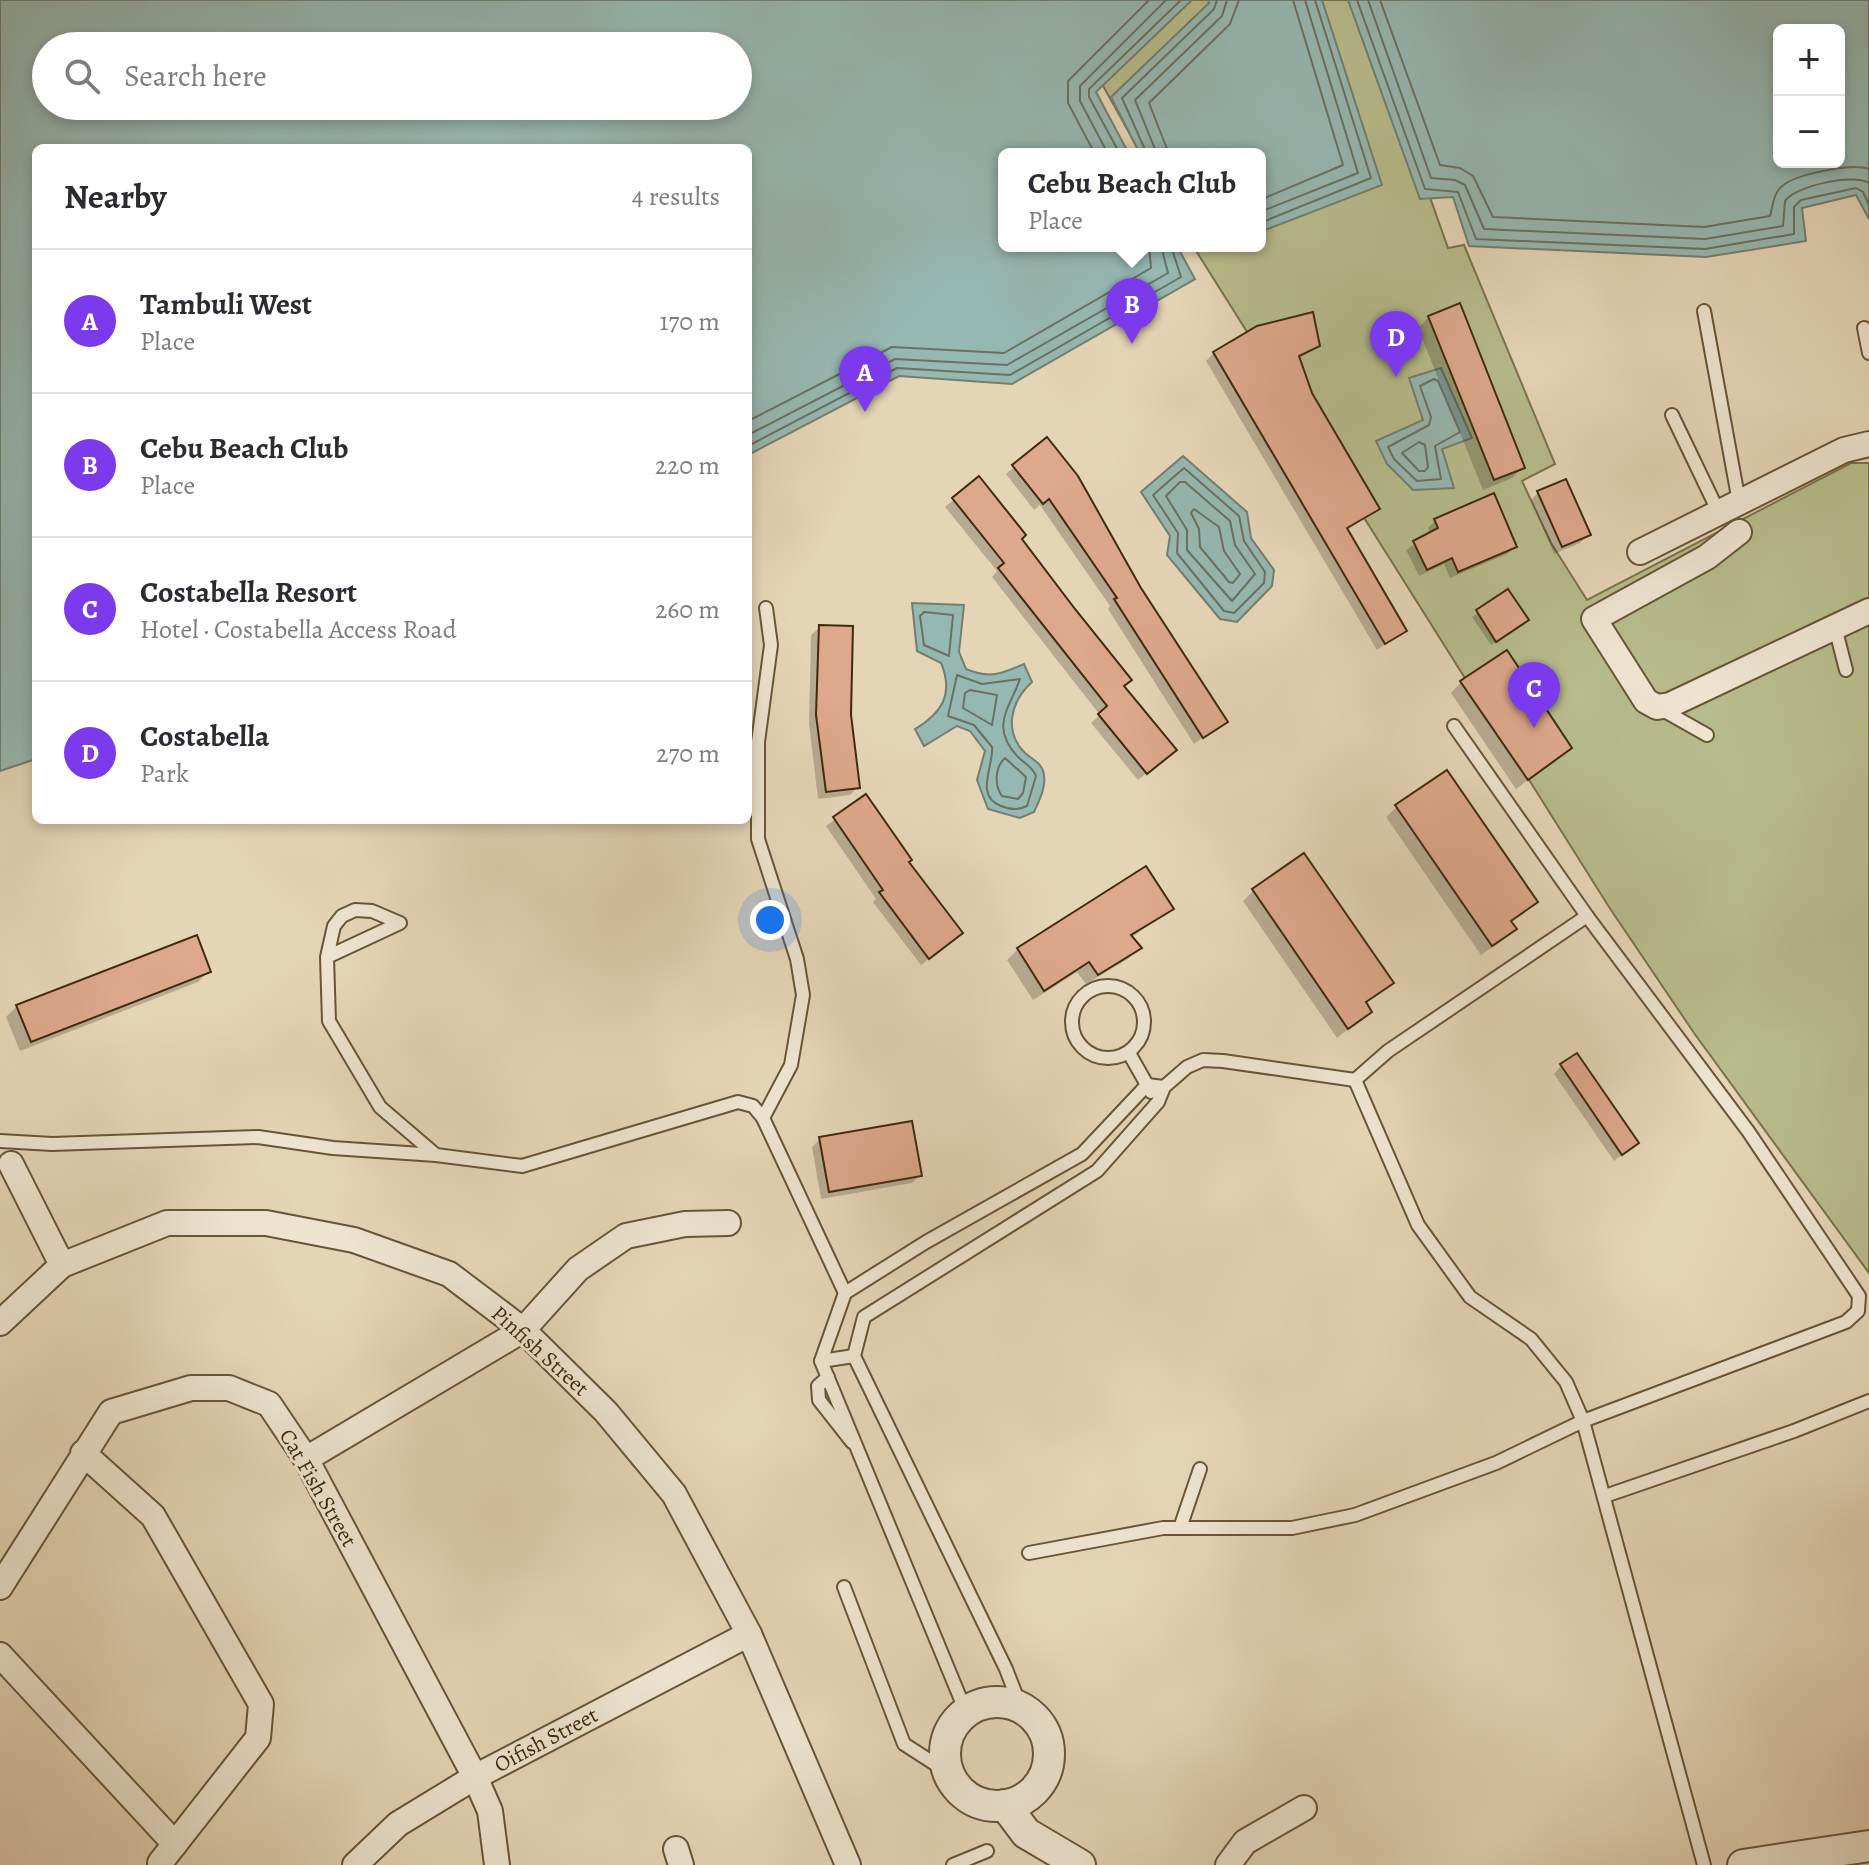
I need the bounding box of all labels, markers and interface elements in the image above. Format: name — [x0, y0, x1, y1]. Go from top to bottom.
map controls — [1773, 24, 1845, 168]
button: + — [1773, 24, 1845, 96]
search box — [32, 32, 752, 120]
icon: search — [60, 54, 104, 98]
text: Search here — [124, 56, 267, 96]
button: − — [1773, 96, 1845, 168]
popup — [998, 148, 1266, 252]
text: Cebu Beach Club — [1028, 163, 1236, 203]
text: Nearby — [64, 173, 167, 220]
text: 4 results — [632, 179, 720, 214]
text: Place — [1028, 203, 1083, 238]
pin: B — [1106, 278, 1158, 344]
text: Tambuli West — [140, 284, 312, 324]
text: A — [82, 304, 98, 339]
text: 170 m — [660, 304, 720, 339]
pin: D — [1370, 311, 1422, 377]
text: Place — [140, 324, 195, 359]
pin: A — [839, 346, 891, 412]
text: Cebu Beach Club — [140, 428, 348, 468]
text: B — [82, 448, 98, 483]
text: 220 m — [655, 448, 720, 483]
text: Place — [140, 468, 195, 503]
text: Costabella Resort — [140, 572, 357, 612]
text: C — [82, 592, 98, 627]
text: 260 m — [655, 592, 720, 627]
text: Hotel · Costabella Access Road — [140, 612, 457, 647]
pin: C — [1508, 662, 1560, 728]
text: Costabella — [140, 716, 270, 756]
text: D — [81, 736, 99, 771]
text: 270 m — [656, 736, 720, 771]
text: Park — [140, 756, 189, 791]
your location — [750, 900, 790, 940]
street label: Pinfish Street — [485, 1299, 595, 1403]
street label: Cat Fish Street — [272, 1423, 364, 1553]
street label: Oifish Street — [489, 1700, 603, 1780]

